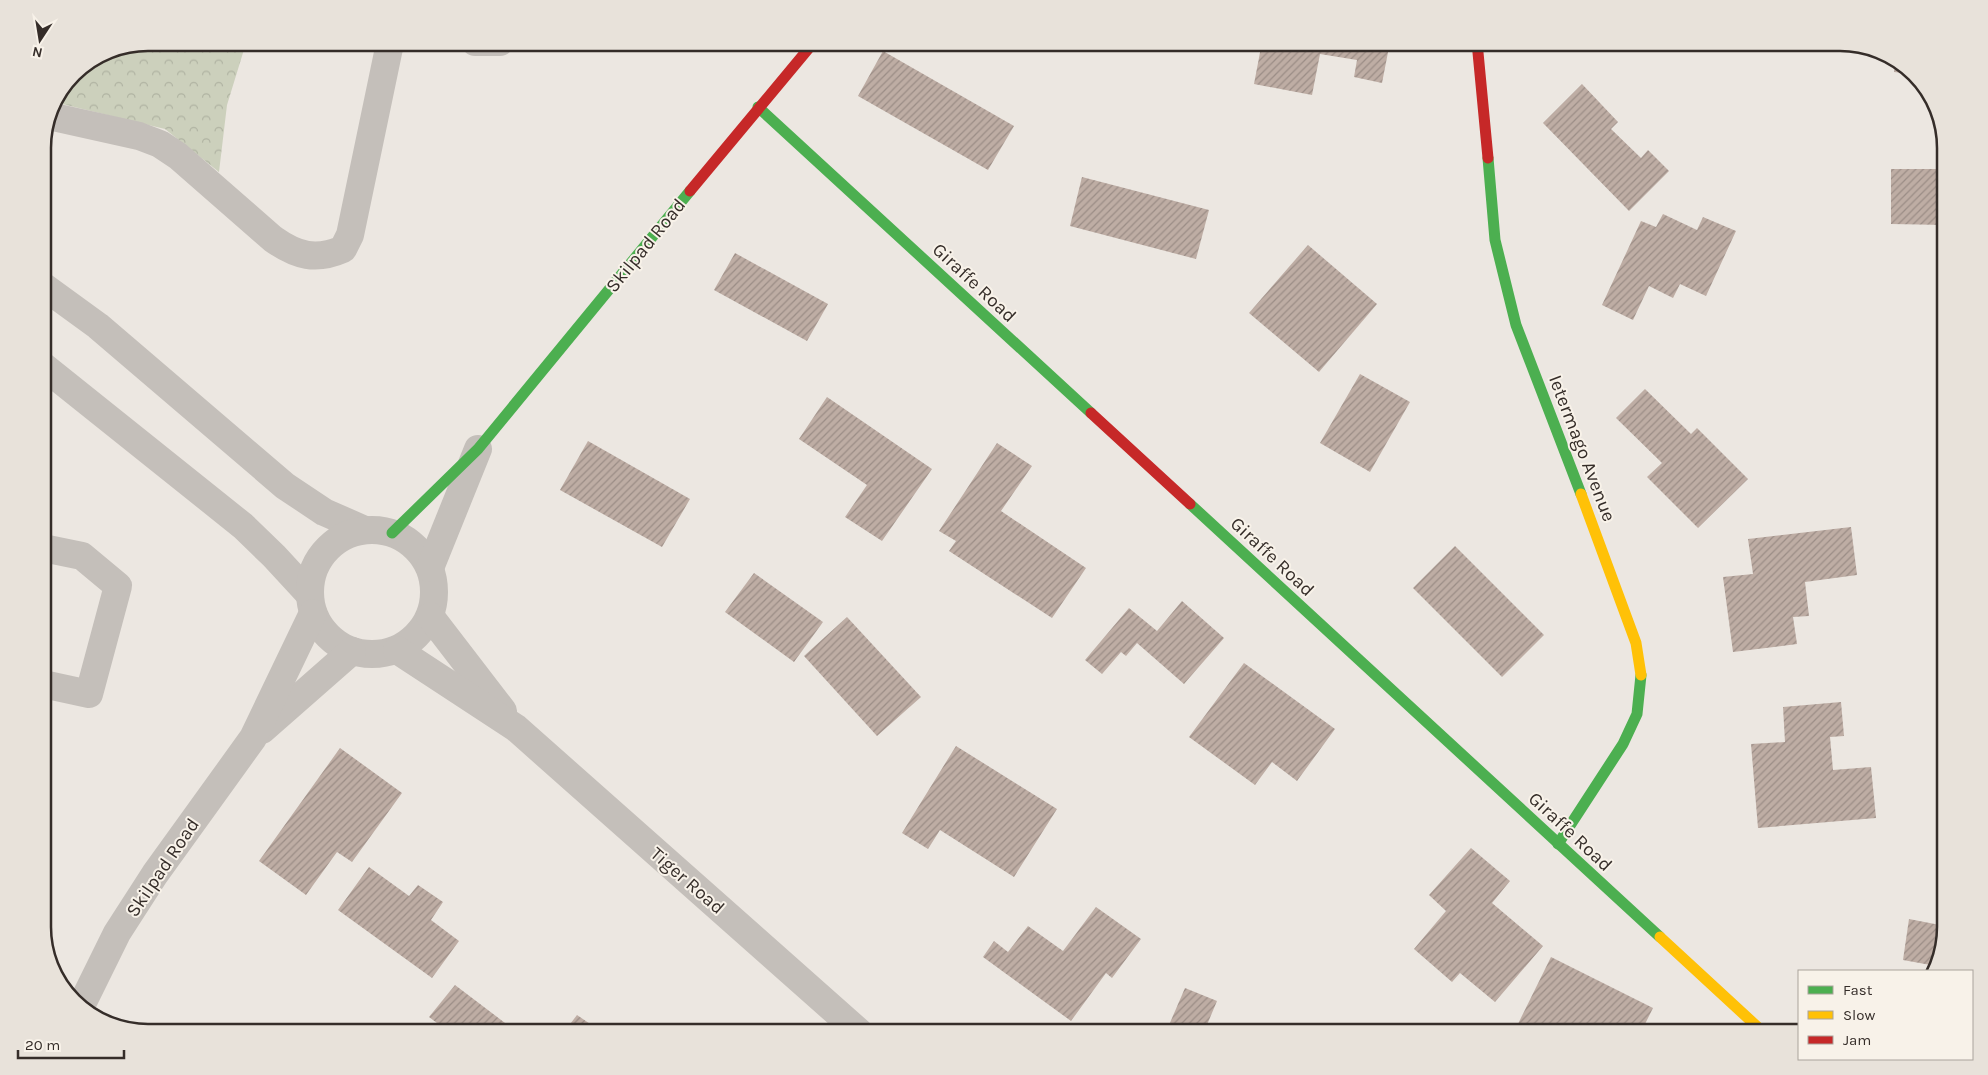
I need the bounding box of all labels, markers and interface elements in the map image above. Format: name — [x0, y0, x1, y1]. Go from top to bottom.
north arrow — [15, 15, 65, 65]
text: N — [31, 43, 44, 62]
street label: Skilpad Road — [601, 194, 690, 297]
street label: Giraffe Road — [928, 238, 1021, 327]
street label: Ietermago Avenue — [1544, 372, 1620, 525]
street label: Giraffe Road — [1226, 512, 1319, 601]
street label: Giraffe Road — [1524, 787, 1617, 876]
street label: Skilpad Road — [122, 814, 204, 921]
street label: Tiger Road — [646, 843, 729, 919]
legend — [1798, 970, 1973, 1060]
text: Fast — [1843, 981, 1873, 999]
text: Slow — [1843, 1006, 1875, 1024]
scale bar — [18, 1028, 124, 1060]
text: Jam — [1843, 1031, 1871, 1049]
text: 20 m — [25, 1036, 60, 1054]

